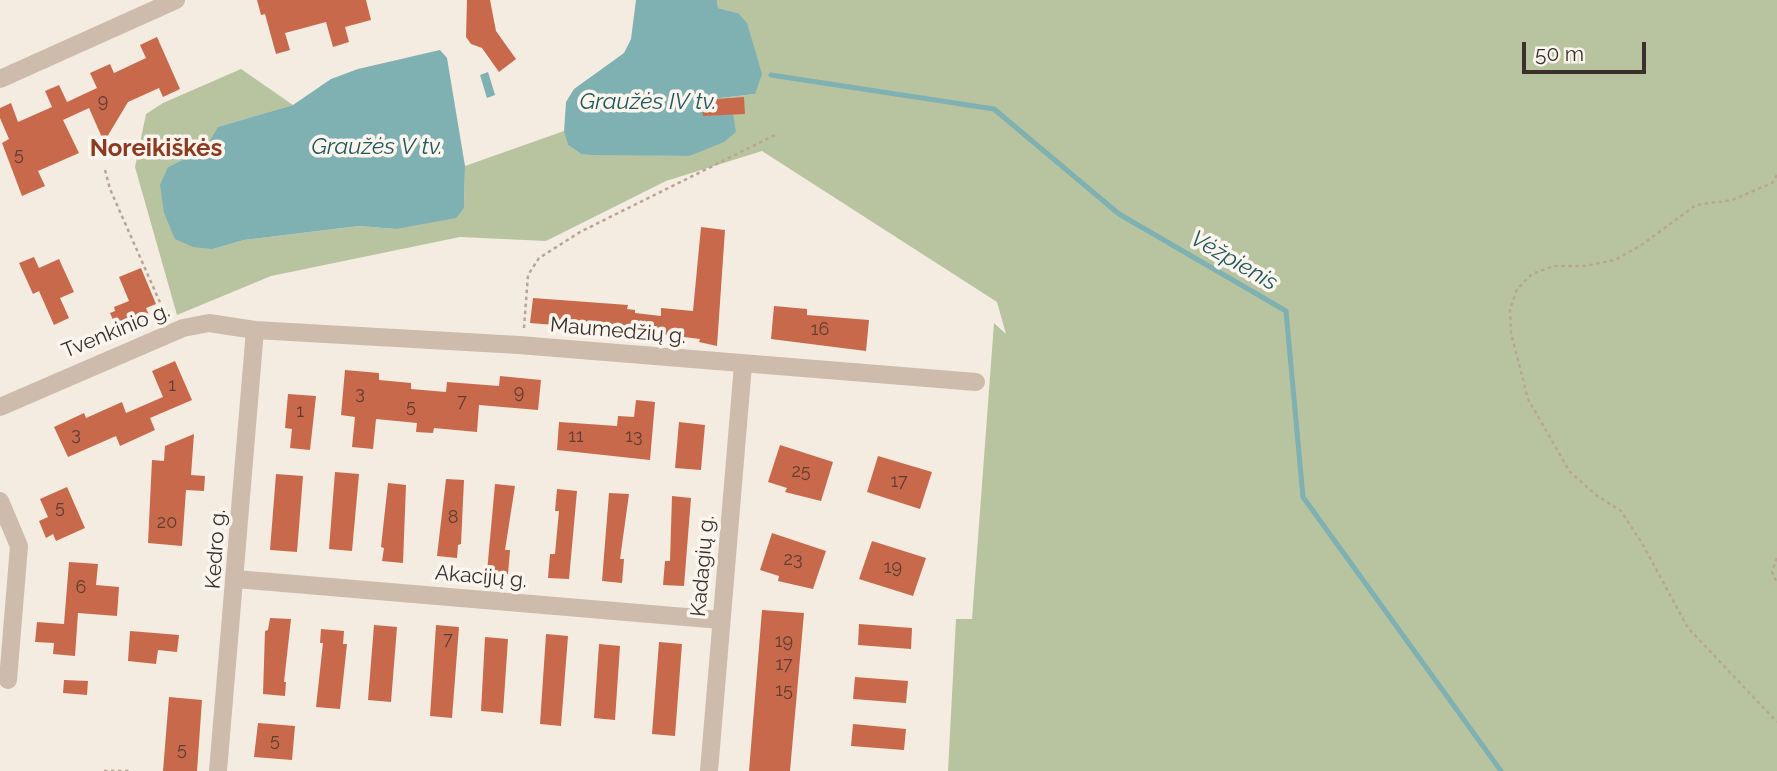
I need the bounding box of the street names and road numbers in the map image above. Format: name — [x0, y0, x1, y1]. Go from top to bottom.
street label: Tvenkinio g. — [59, 298, 173, 364]
street label: Maumedžių g. — [549, 312, 687, 350]
street label: Kedro g. — [201, 508, 231, 590]
street label: Kadagių g. — [686, 514, 720, 618]
street label: Akacijų g. — [434, 560, 528, 594]

